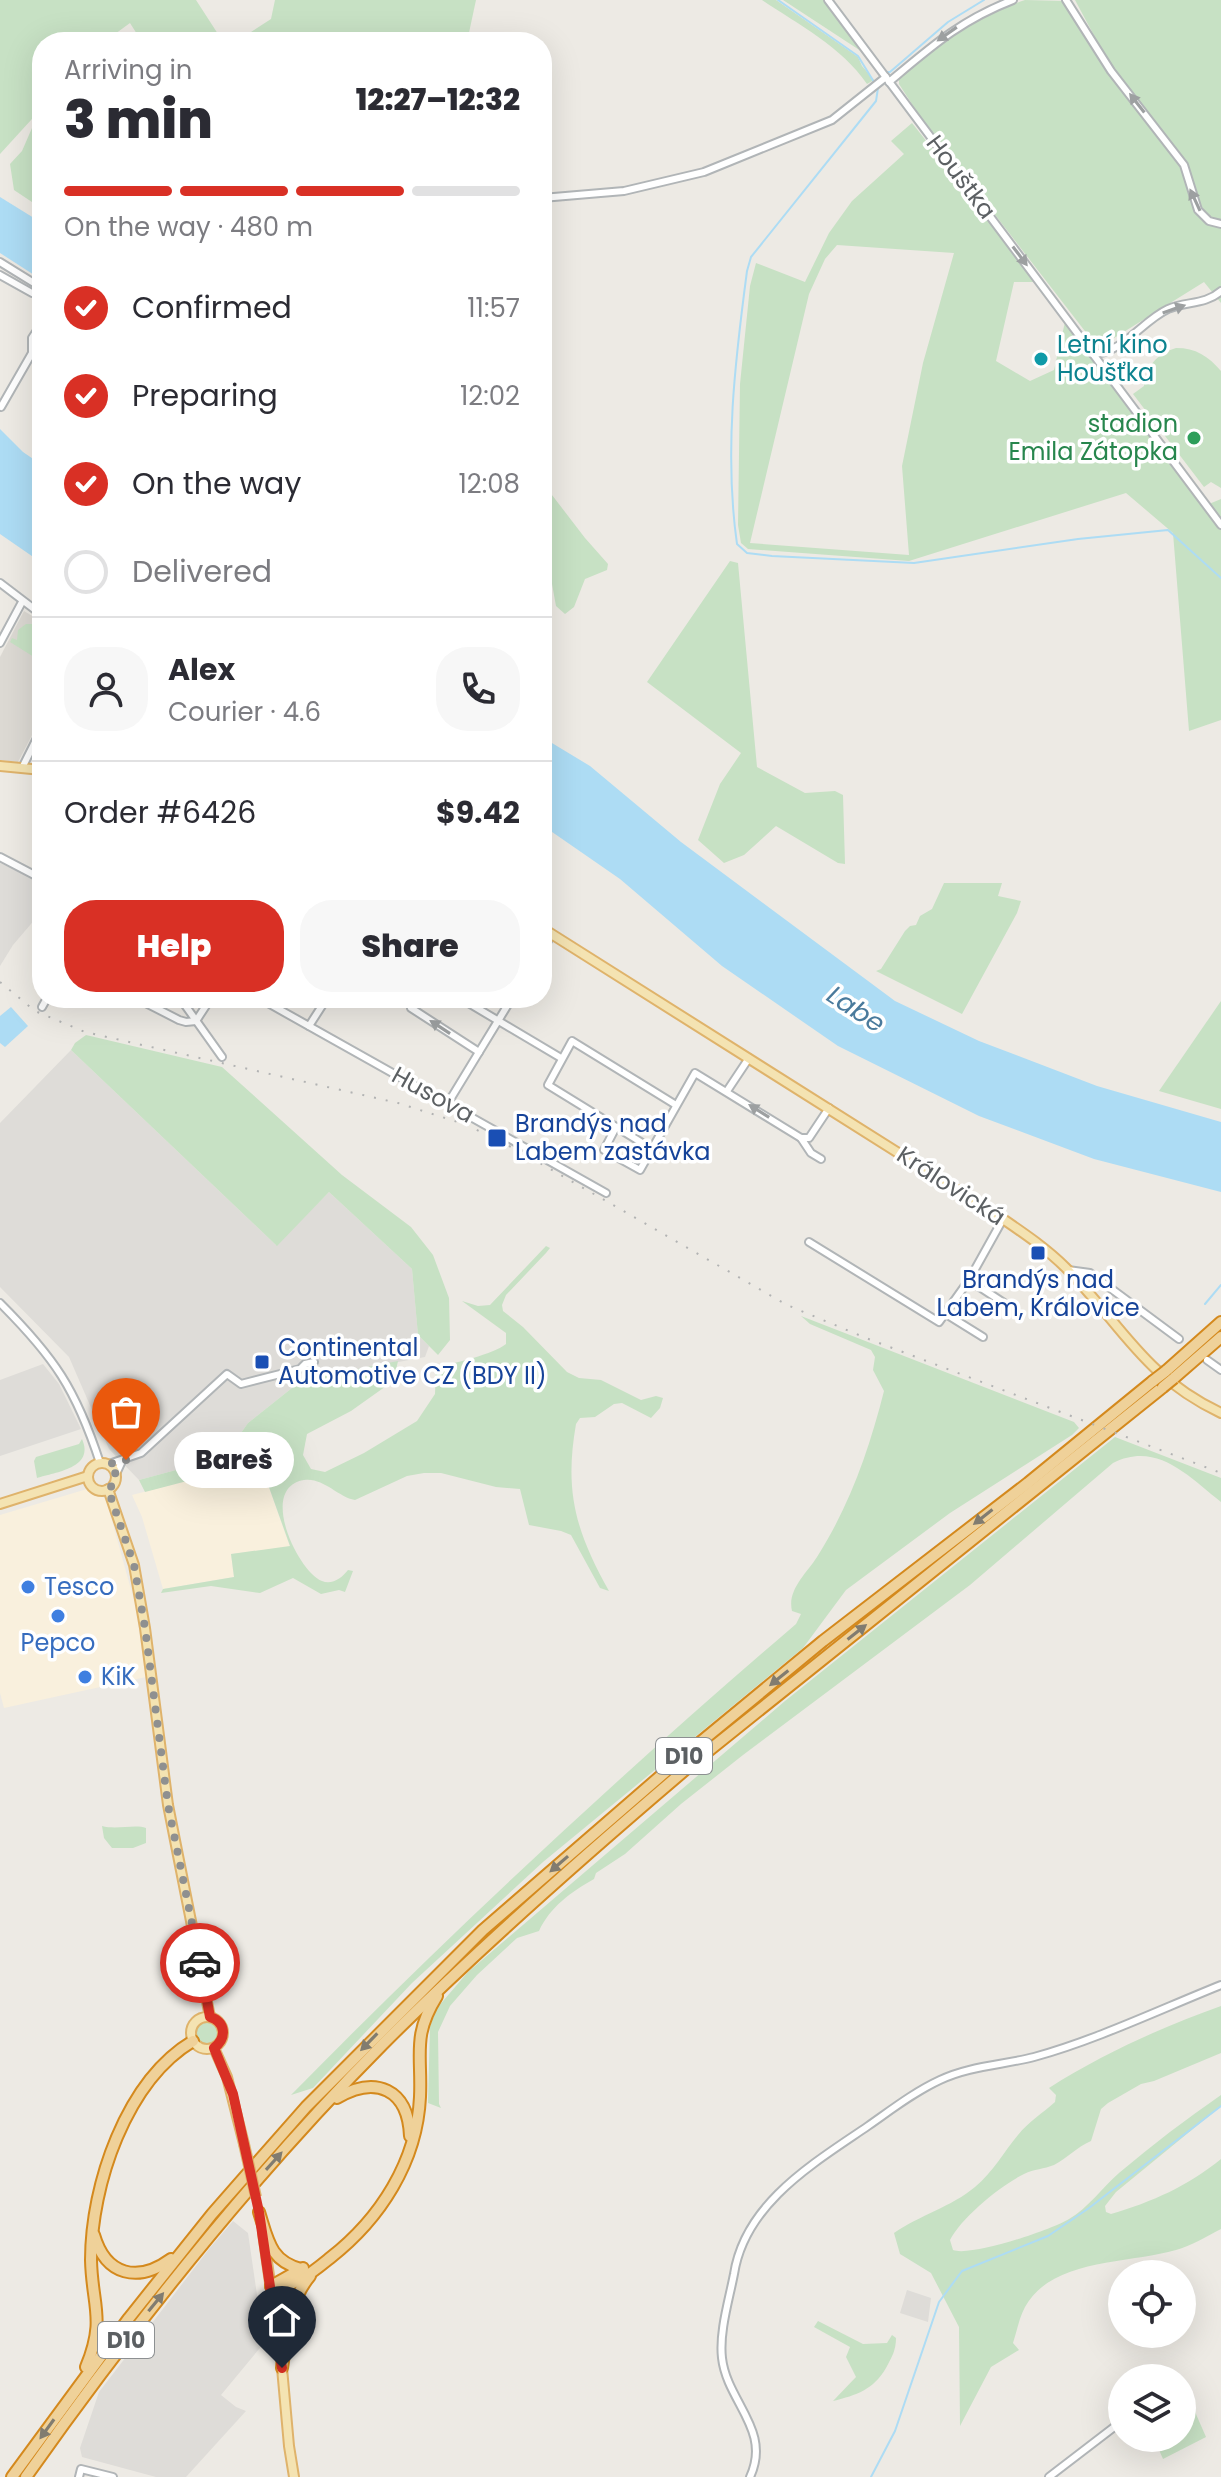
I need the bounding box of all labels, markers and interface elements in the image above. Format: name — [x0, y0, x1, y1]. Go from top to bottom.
one-way arrow — [937, 26, 958, 41]
text: Arriving in — [64, 52, 193, 88]
text: 12:27–12:32 — [356, 78, 520, 121]
text: 3 min — [64, 83, 213, 156]
one-way arrow — [1129, 93, 1145, 113]
street label: Houštka — [919, 128, 1004, 225]
one-way arrow — [1188, 189, 1202, 212]
text: On the way · 480 m — [64, 209, 313, 245]
one-way arrow — [1012, 246, 1028, 266]
icon: check — [64, 286, 108, 330]
text: Confirmed — [132, 286, 292, 329]
text: 11:57 — [467, 290, 520, 326]
one-way arrow — [1162, 303, 1186, 315]
place label: Letní kino Houšťka — [1057, 328, 1168, 389]
marker: Letní kino Houšťka — [1032, 350, 1050, 368]
icon: check — [64, 374, 108, 418]
text: Preparing — [132, 374, 278, 417]
text: 12:02 — [460, 378, 520, 414]
place label: stadion Emila Zátopka — [1008, 407, 1178, 468]
marker: stadion Emila Zátopka — [1185, 429, 1203, 447]
icon: check — [64, 462, 108, 506]
text: On the way — [132, 462, 301, 505]
text: 12:08 — [458, 466, 520, 502]
text: Delivered — [132, 550, 272, 593]
button: person — [64, 647, 148, 731]
button: phone — [436, 647, 520, 731]
text: Alex — [168, 648, 235, 691]
text: Courier · 4.6 — [168, 694, 321, 730]
text: Order #6426 — [64, 791, 256, 834]
text: $9.42 — [436, 791, 520, 834]
button: Help — [64, 900, 284, 992]
button: Share — [300, 900, 520, 992]
water label: Labe — [820, 977, 892, 1041]
one-way arrow — [429, 1020, 451, 1034]
street label: Husova — [386, 1058, 480, 1131]
one-way arrow — [748, 1105, 770, 1119]
place label: Brandýs nad Labem zastávka — [515, 1107, 711, 1168]
marker: Brandýs nad Labem zastávka — [486, 1127, 508, 1149]
street label: Královická — [891, 1138, 1012, 1233]
marker: Brandýs nad Labem, Královice — [1029, 1244, 1047, 1262]
place label: Brandýs nad Labem, Královice — [936, 1263, 1140, 1324]
place label: Continental Automotive CZ (BDY II) — [278, 1331, 547, 1392]
marker: Continental Automotive CZ (BDY II) — [253, 1353, 271, 1371]
pin — [92, 1378, 160, 1460]
icon: bag — [104, 1390, 148, 1434]
callout: Bareš — [174, 1432, 294, 1488]
text: Bareš — [195, 1442, 273, 1478]
one-way arrow — [973, 1509, 993, 1525]
place label: Tesco — [44, 1570, 114, 1603]
marker: Tesco — [19, 1578, 37, 1596]
marker: Pepco — [49, 1607, 67, 1625]
one-way arrow — [847, 1624, 867, 1640]
place label: Pepco — [21, 1626, 95, 1659]
place label: KiK — [101, 1660, 136, 1693]
marker: KiK — [76, 1668, 94, 1686]
one-way arrow — [769, 1669, 789, 1685]
road number: D10 — [656, 1738, 712, 1774]
one-way arrow — [550, 1855, 570, 1872]
courier — [160, 1923, 240, 2003]
icon: car — [178, 1941, 222, 1985]
one-way arrow — [361, 2032, 379, 2051]
one-way arrow — [265, 2152, 283, 2171]
map controls — [1108, 2260, 1196, 2452]
button: locate — [1108, 2260, 1196, 2348]
pin — [248, 2286, 316, 2368]
one-way arrow — [147, 2292, 164, 2312]
icon: home — [260, 2298, 304, 2342]
road number: D10 — [98, 2322, 154, 2358]
button: layers — [1108, 2364, 1196, 2452]
one-way arrow — [40, 2418, 55, 2439]

